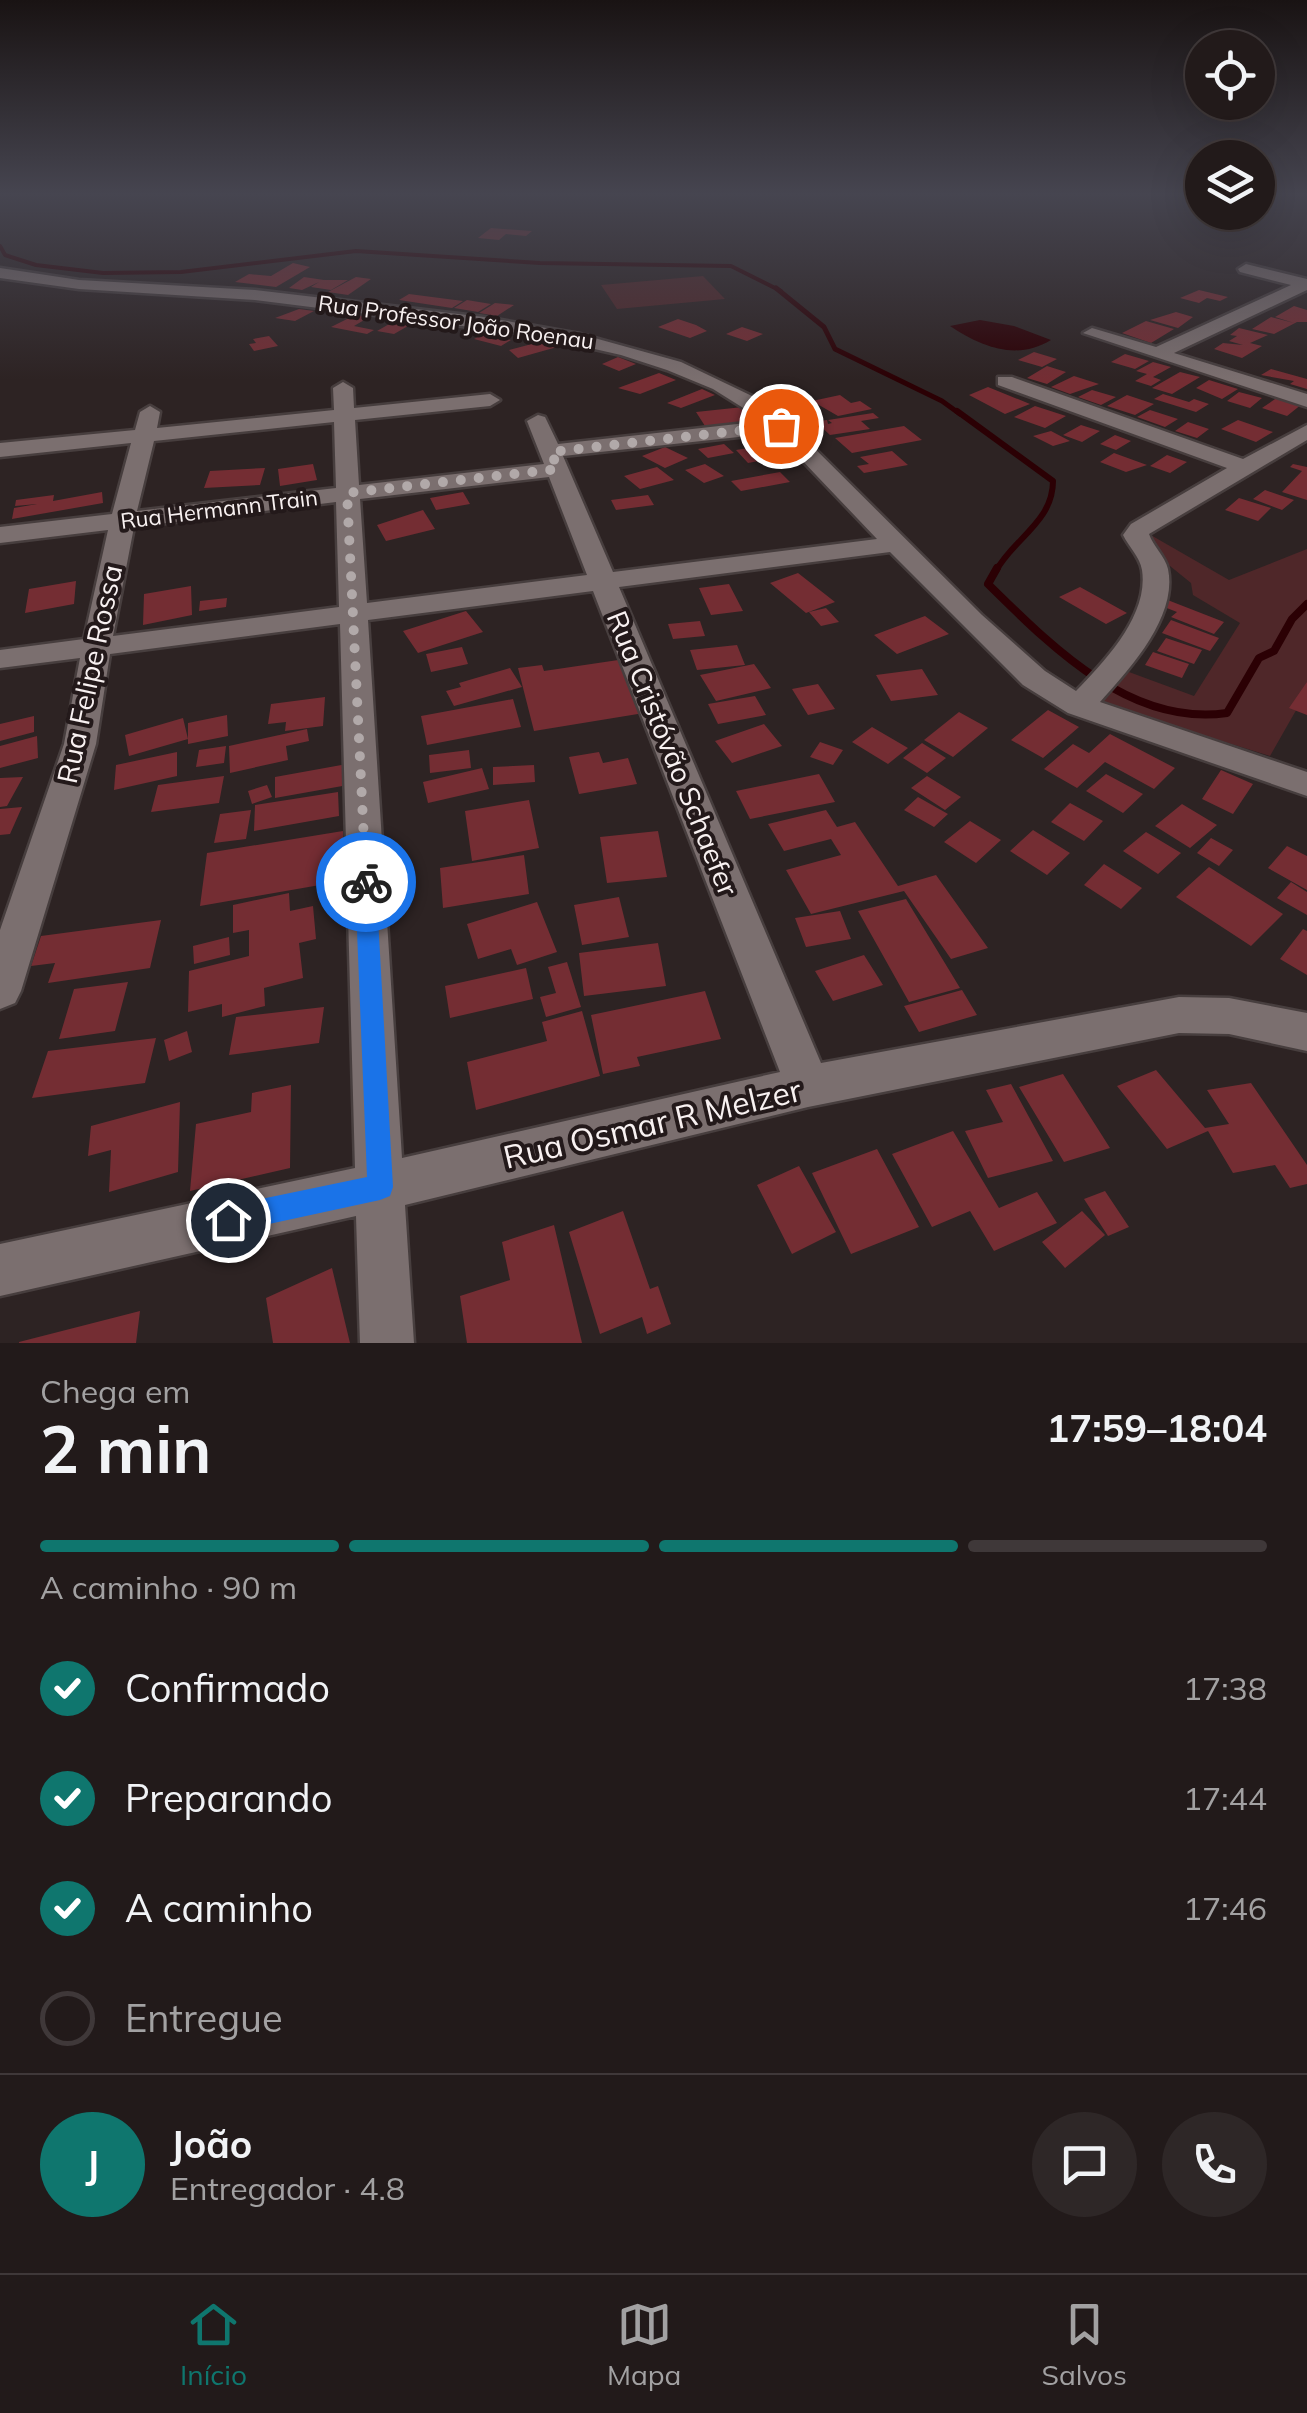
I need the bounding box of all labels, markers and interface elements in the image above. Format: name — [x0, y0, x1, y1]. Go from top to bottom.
map controls — [1185, 30, 1275, 230]
button: locate — [1185, 30, 1275, 120]
button: layers — [1185, 140, 1275, 230]
street label: Rua Professor João Roenau — [316, 289, 596, 355]
pin — [739, 384, 824, 469]
icon: bag — [754, 399, 809, 454]
street label: Rua Hermann Train — [119, 483, 319, 535]
street label: Rua Felipe Rossa — [49, 562, 129, 786]
street label: Rua Cristóvão Schaefer — [600, 606, 746, 901]
courier — [316, 832, 416, 932]
icon: bike — [339, 855, 394, 910]
street label: Rua Osmar R Melzer — [499, 1069, 805, 1177]
pin — [186, 1178, 271, 1263]
icon: home — [201, 1193, 256, 1248]
text: Chega em — [40, 1371, 190, 1411]
text: 17:59–18:04 — [1047, 1404, 1267, 1452]
text: 2 min — [40, 1408, 211, 1489]
text: A caminho · 90 m — [40, 1567, 297, 1607]
icon: check — [40, 1661, 95, 1716]
text: Confirmado — [125, 1664, 330, 1712]
text: 17:38 — [1183, 1668, 1267, 1708]
icon: check — [40, 1771, 95, 1826]
text: Preparando — [125, 1774, 332, 1822]
text: 17:44 — [1183, 1778, 1267, 1818]
icon: check — [40, 1881, 95, 1936]
text: A caminho — [125, 1884, 313, 1932]
text: 17:46 — [1183, 1888, 1267, 1928]
text: Entregue — [125, 1994, 283, 2042]
button: chat — [1032, 2112, 1137, 2217]
button: phone — [1162, 2112, 1267, 2217]
text: João — [170, 2120, 252, 2168]
text: J — [86, 2140, 99, 2188]
text: Entregador · 4.8 — [170, 2168, 405, 2208]
tab: Início — [180, 2297, 247, 2392]
tab: Mapa — [607, 2297, 681, 2392]
tab: Salvos — [1041, 2297, 1127, 2392]

